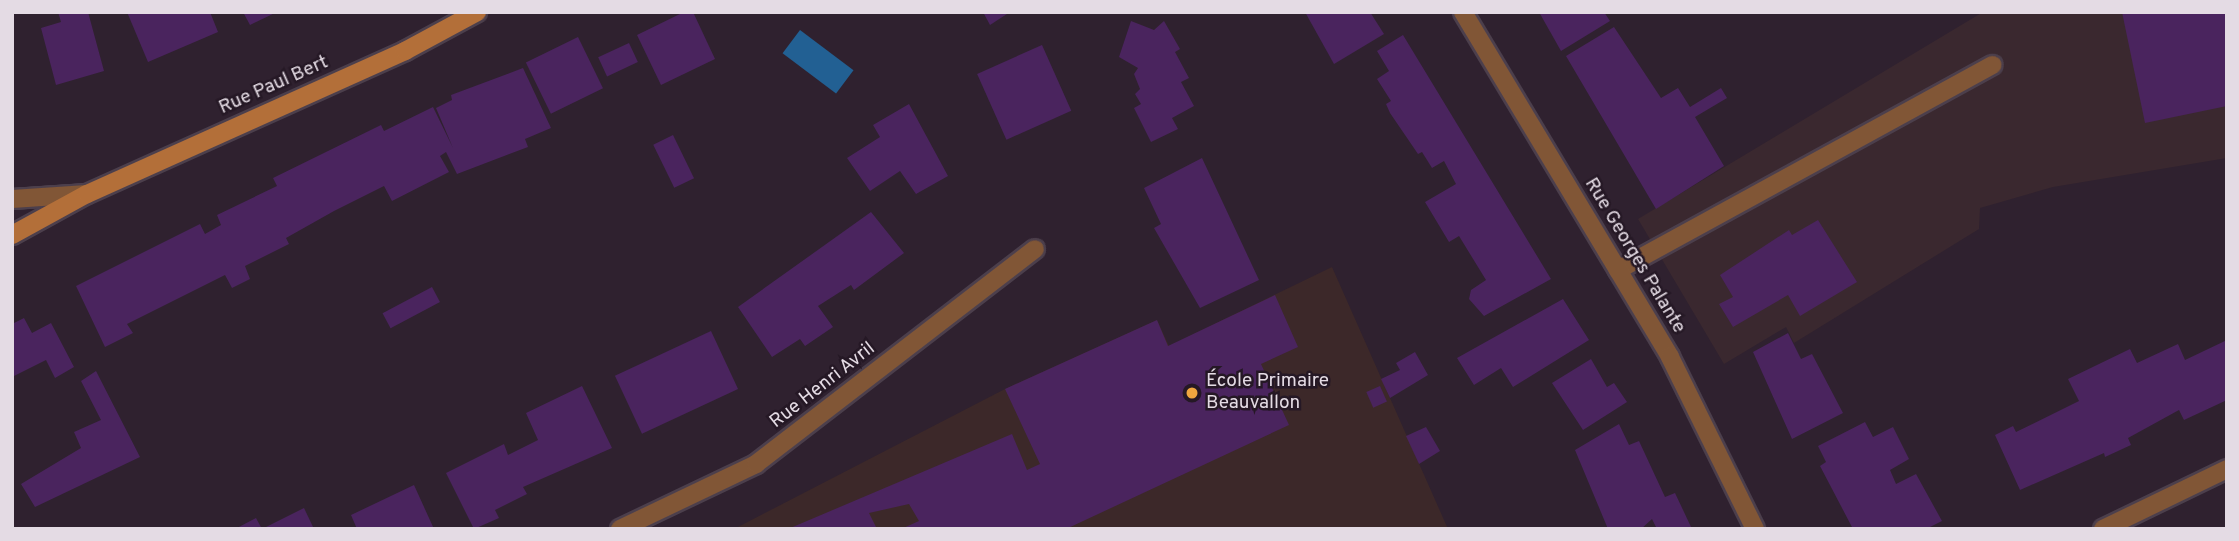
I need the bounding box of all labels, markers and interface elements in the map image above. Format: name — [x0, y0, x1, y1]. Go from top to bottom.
street label: Rue Paul Bert — [216, 52, 332, 120]
street label: Rue Georges Palante — [1579, 174, 1689, 338]
street label: Rue Henri Avril — [766, 338, 880, 434]
place label: École Primaire Beauvallon — [1206, 371, 1329, 415]
marker: École Primaire Beauvallon — [1184, 385, 1200, 401]

